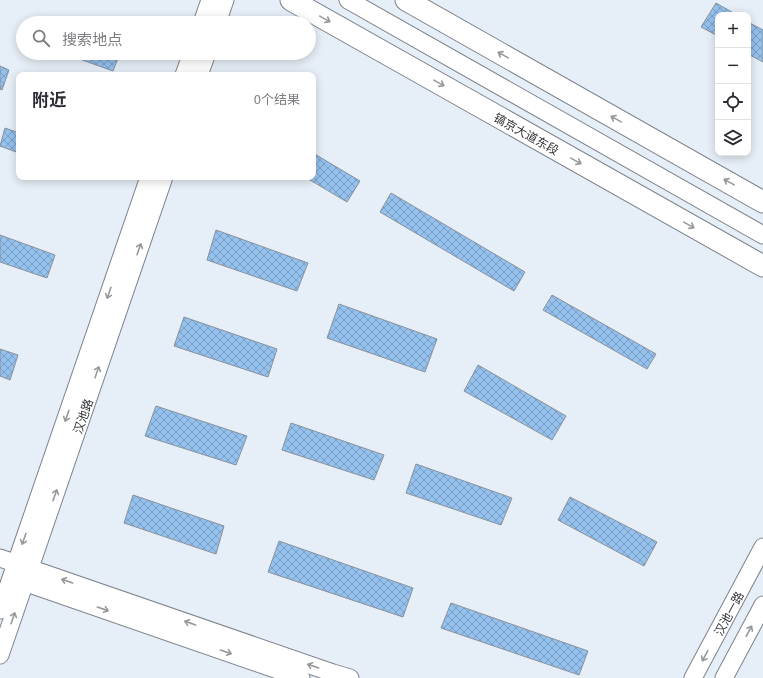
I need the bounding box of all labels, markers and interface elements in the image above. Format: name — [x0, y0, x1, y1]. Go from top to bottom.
map controls — [715, 12, 751, 156]
button: + — [715, 12, 751, 48]
search box — [16, 16, 316, 60]
one-way arrow — [319, 16, 331, 24]
icon: search — [30, 27, 52, 49]
text: 搜索地点 — [62, 28, 122, 49]
button: − — [715, 48, 751, 84]
one-way arrow — [497, 50, 509, 58]
one-way arrow — [433, 80, 445, 88]
button: locate — [715, 84, 751, 120]
text: 附近 — [32, 86, 66, 111]
text: 0个结果 — [254, 89, 300, 108]
street label: 镐京大道东段 — [491, 108, 563, 158]
one-way arrow — [610, 114, 622, 122]
button: layers — [715, 120, 751, 156]
one-way arrow — [570, 157, 582, 165]
one-way arrow — [723, 178, 735, 186]
one-way arrow — [683, 221, 695, 229]
one-way arrow — [136, 243, 144, 255]
one-way arrow — [105, 287, 112, 300]
one-way arrow — [94, 365, 101, 378]
street label: 汉池路 — [68, 396, 96, 436]
one-way arrow — [62, 410, 70, 422]
one-way arrow — [52, 488, 59, 501]
one-way arrow — [20, 533, 28, 545]
one-way arrow — [61, 577, 74, 584]
street label: 汉池一路 — [709, 588, 747, 638]
one-way arrow — [96, 606, 109, 613]
one-way arrow — [9, 612, 17, 624]
one-way arrow — [184, 619, 196, 627]
one-way arrow — [746, 625, 753, 637]
one-way arrow — [219, 648, 231, 656]
one-way arrow — [701, 649, 708, 661]
one-way arrow — [306, 662, 319, 669]

